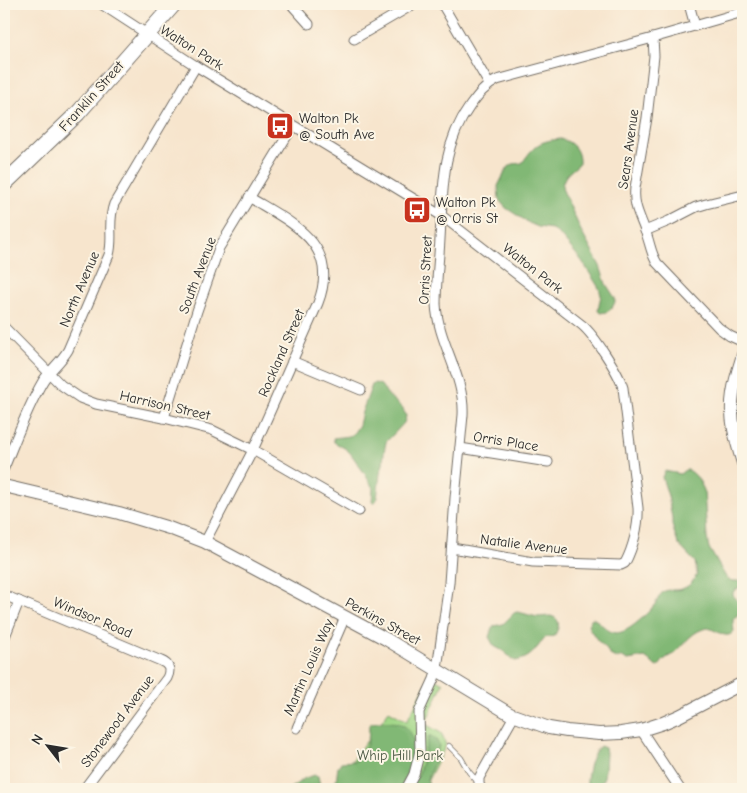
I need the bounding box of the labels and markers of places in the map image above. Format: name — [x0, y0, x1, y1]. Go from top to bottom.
place label: Walton Pk @ South Ave — [299, 110, 375, 143]
bus stop icon: Walton Pk @ South Ave — [265, 111, 295, 141]
place label: Walton Pk @ Orris St — [436, 194, 499, 227]
bus stop icon: Walton Pk @ Orris St — [402, 195, 432, 225]

